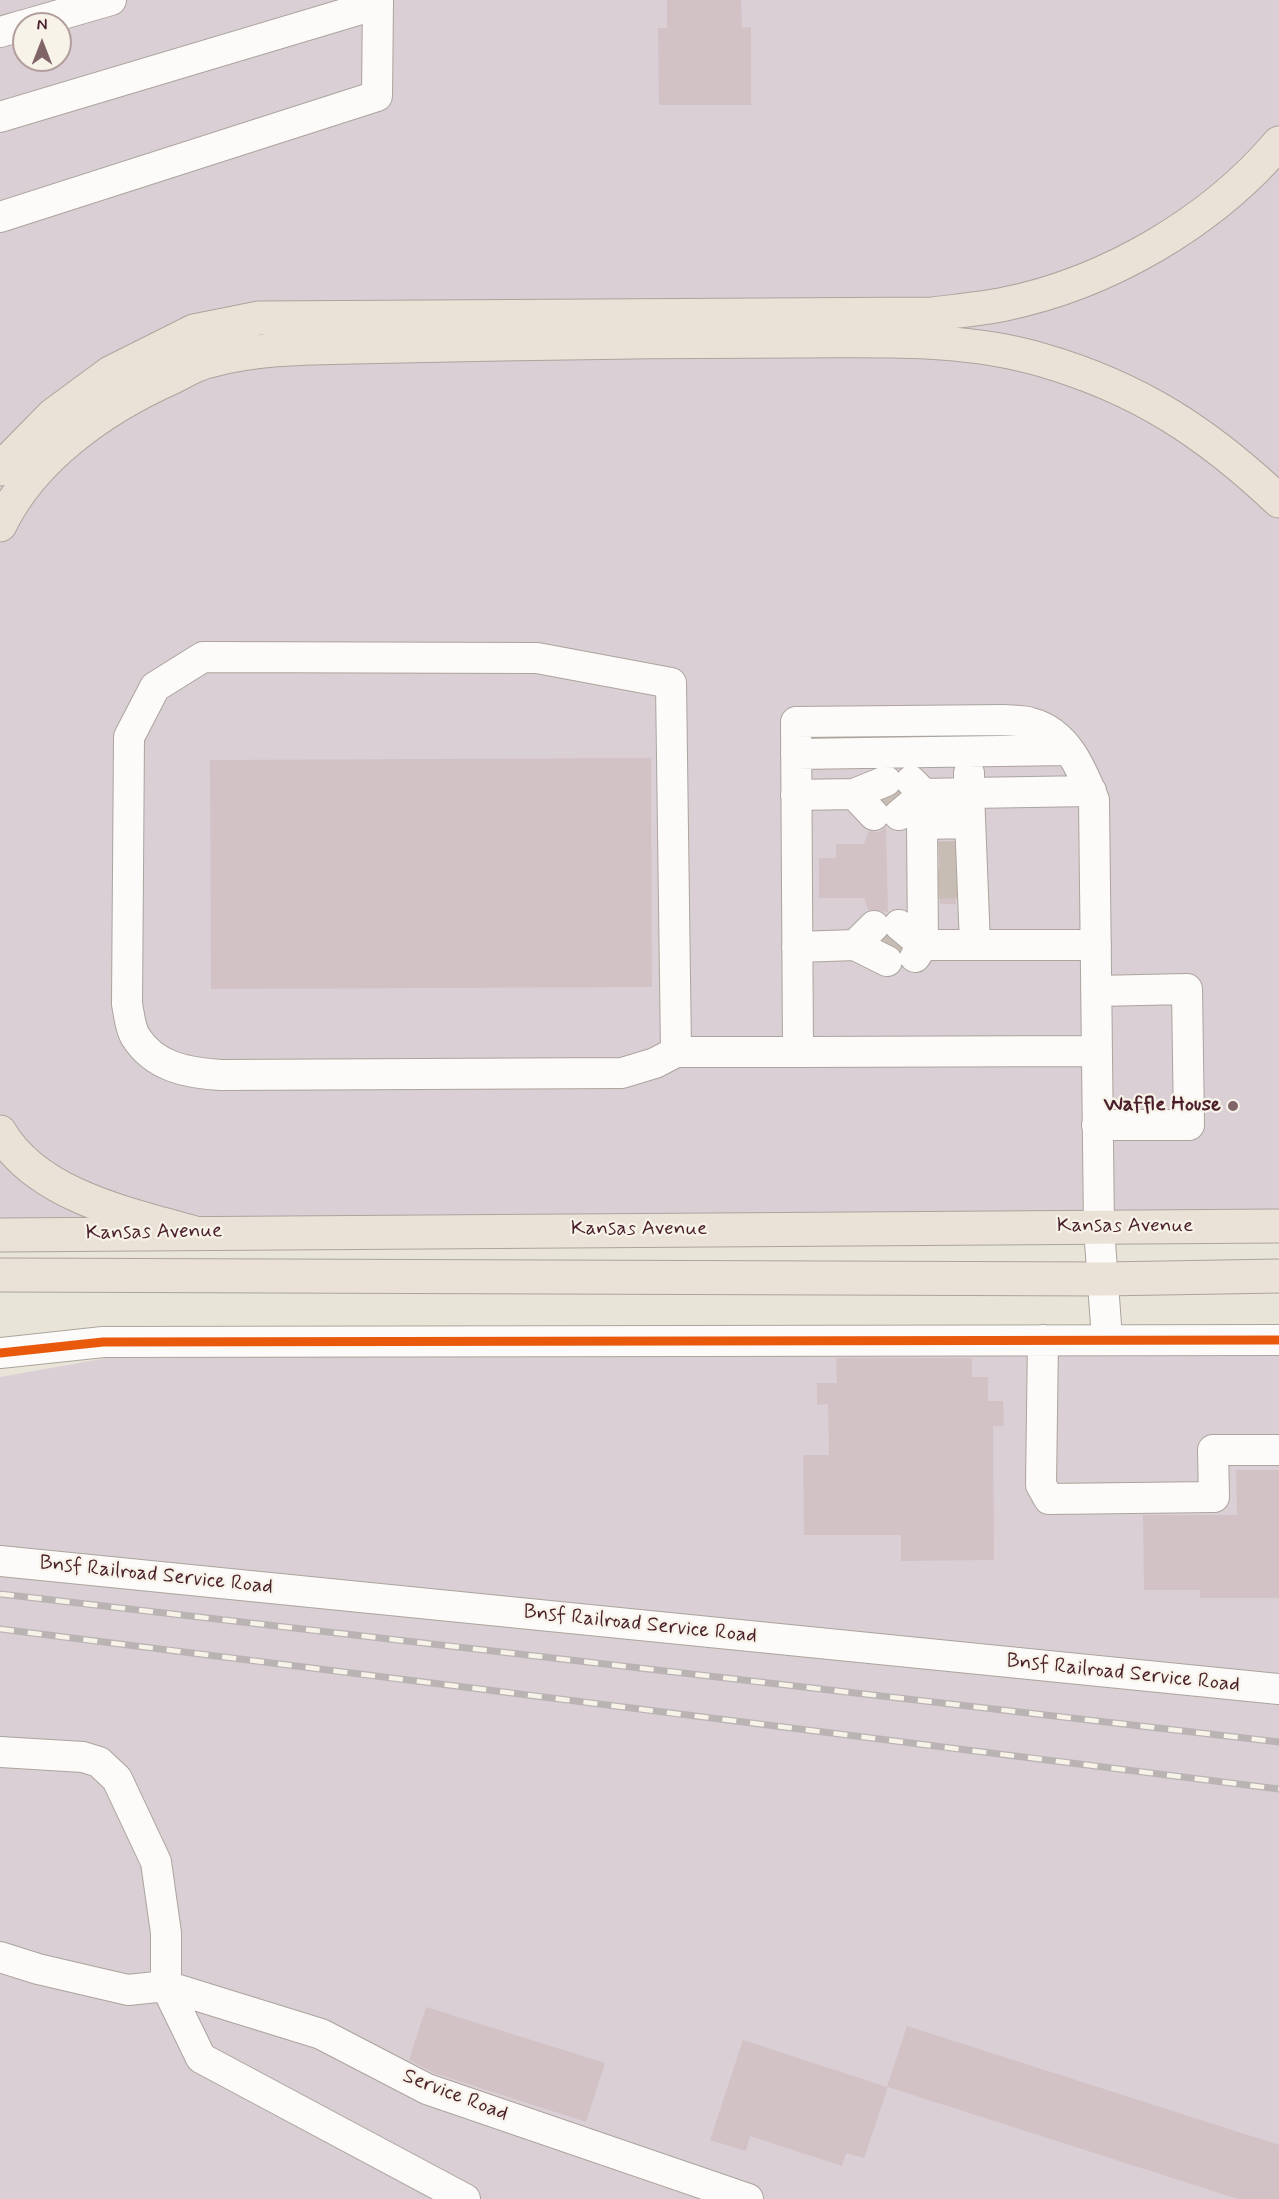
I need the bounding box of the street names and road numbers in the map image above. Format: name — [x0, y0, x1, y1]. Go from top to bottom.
street label: Kansas Avenue — [1057, 1214, 1193, 1240]
street label: Kansas Avenue — [571, 1217, 707, 1243]
street label: Kansas Avenue — [85, 1219, 223, 1247]
street label: Bnsf Railroad Service Road — [38, 1551, 274, 1601]
street label: Bnsf Railroad Service Road — [522, 1600, 758, 1650]
street label: Bnsf Railroad Service Road — [1005, 1649, 1241, 1699]
street label: Service Road — [399, 2064, 511, 2128]

